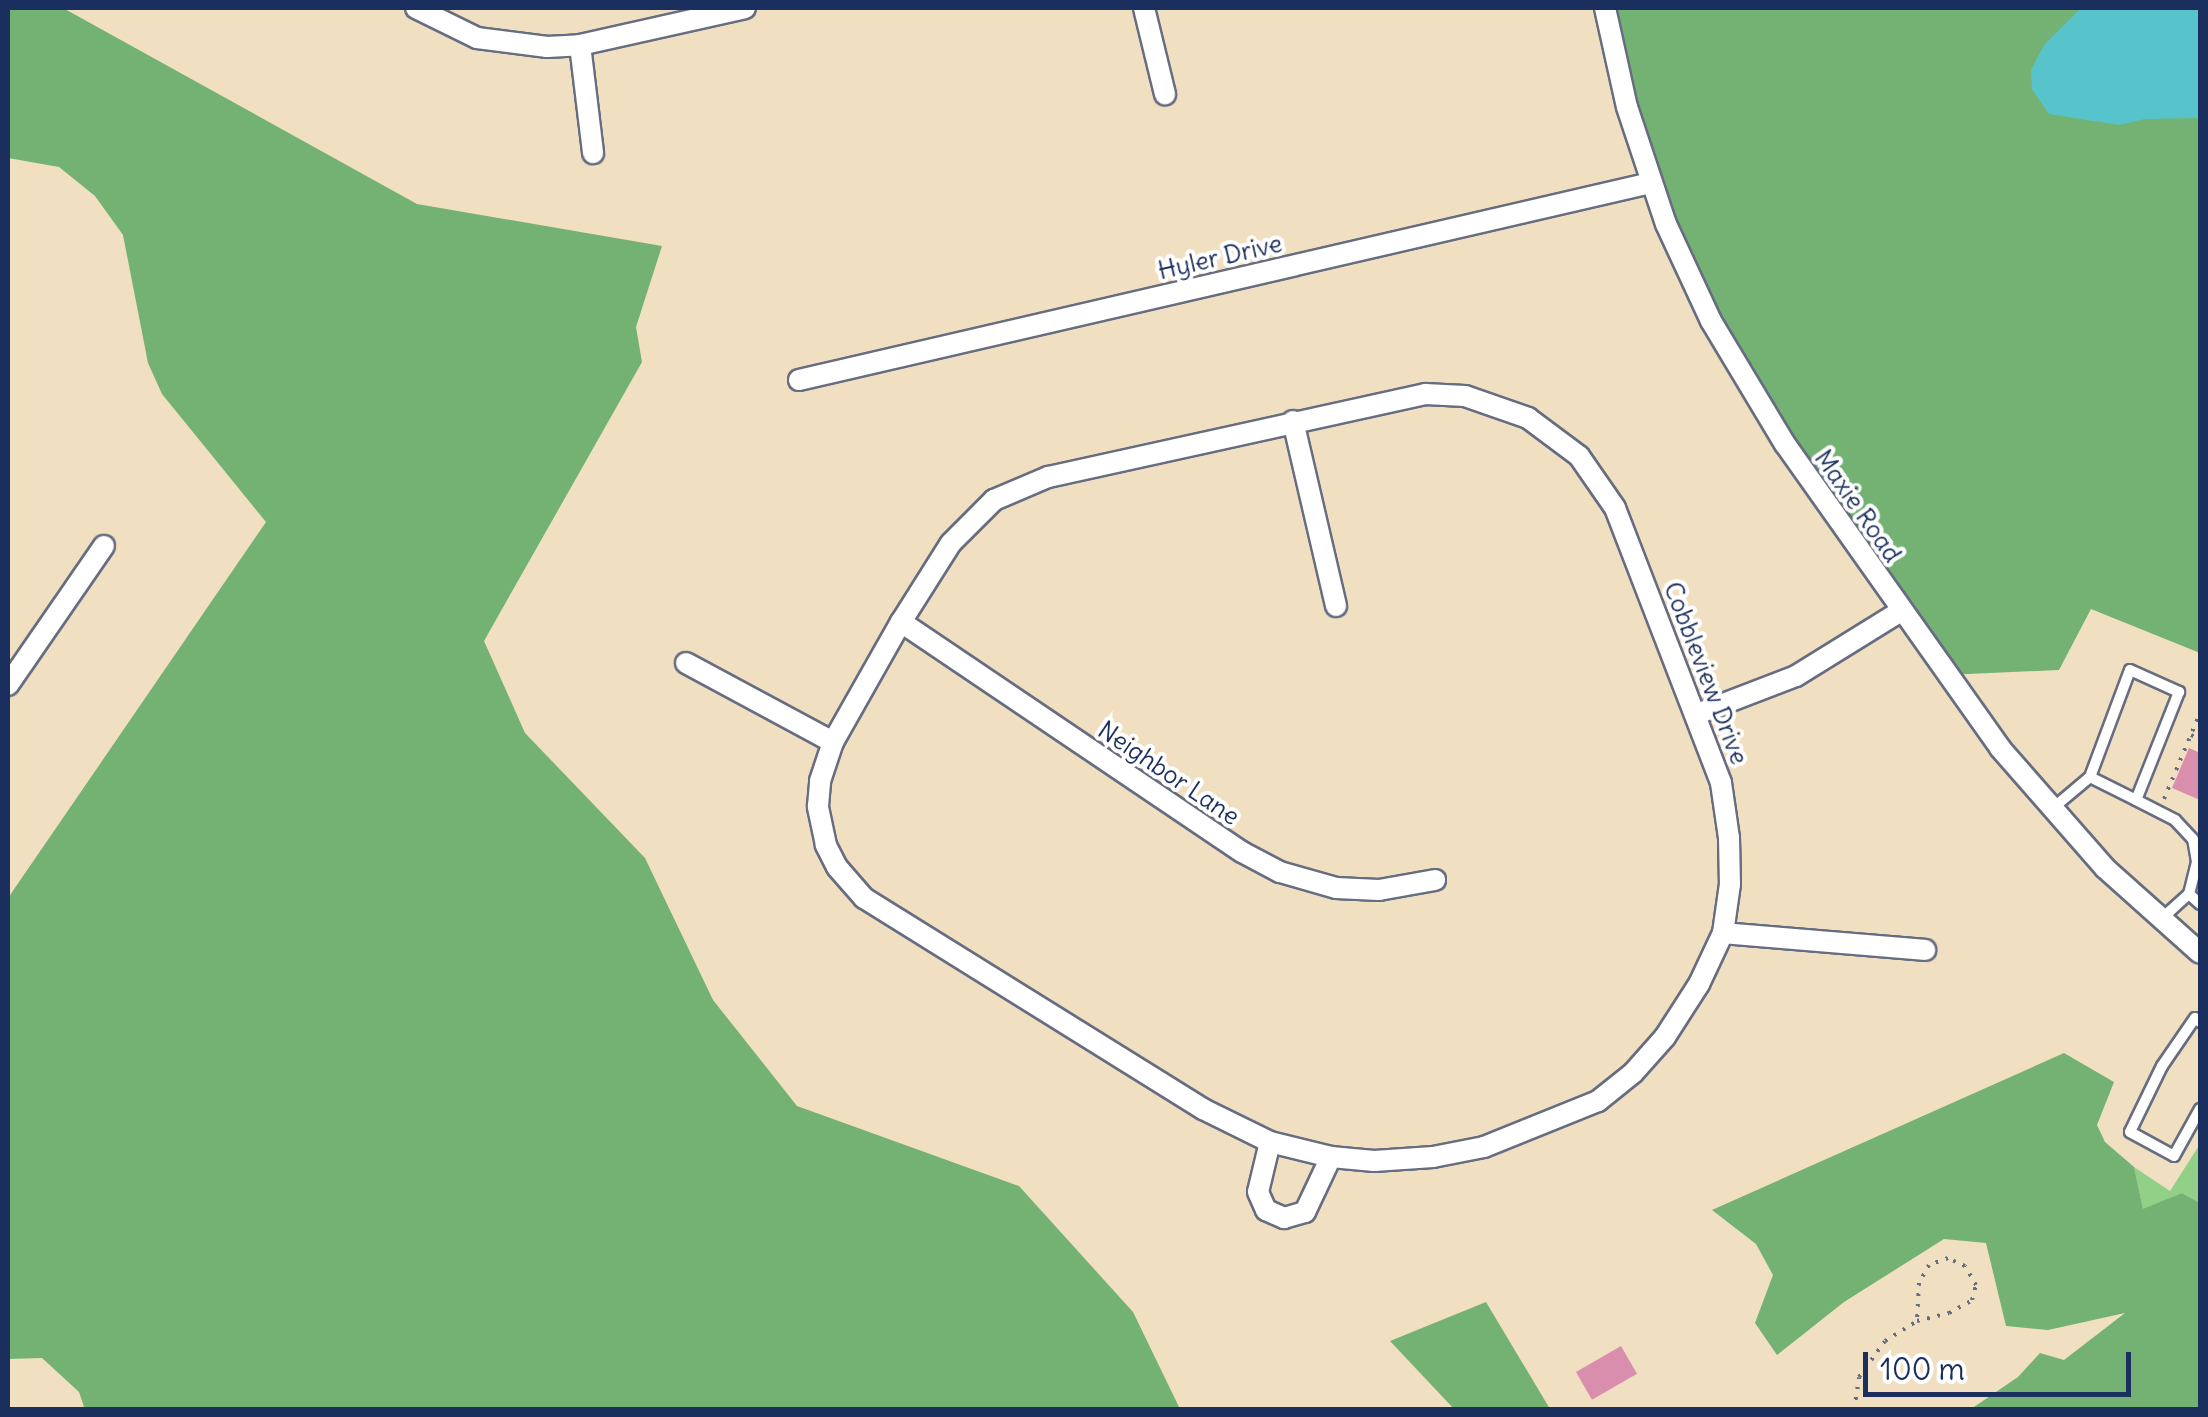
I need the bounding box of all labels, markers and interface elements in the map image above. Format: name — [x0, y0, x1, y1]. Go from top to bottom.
street label: Hyler Drive — [1155, 228, 1285, 286]
street label: Maxie Road — [1808, 444, 1908, 568]
street label: Cobbleview Drive — [1657, 578, 1755, 768]
street label: Neighbor Lane — [1093, 715, 1245, 831]
scale bar — [1868, 1332, 2136, 1394]
text: 100 m — [1880, 1350, 1965, 1388]

